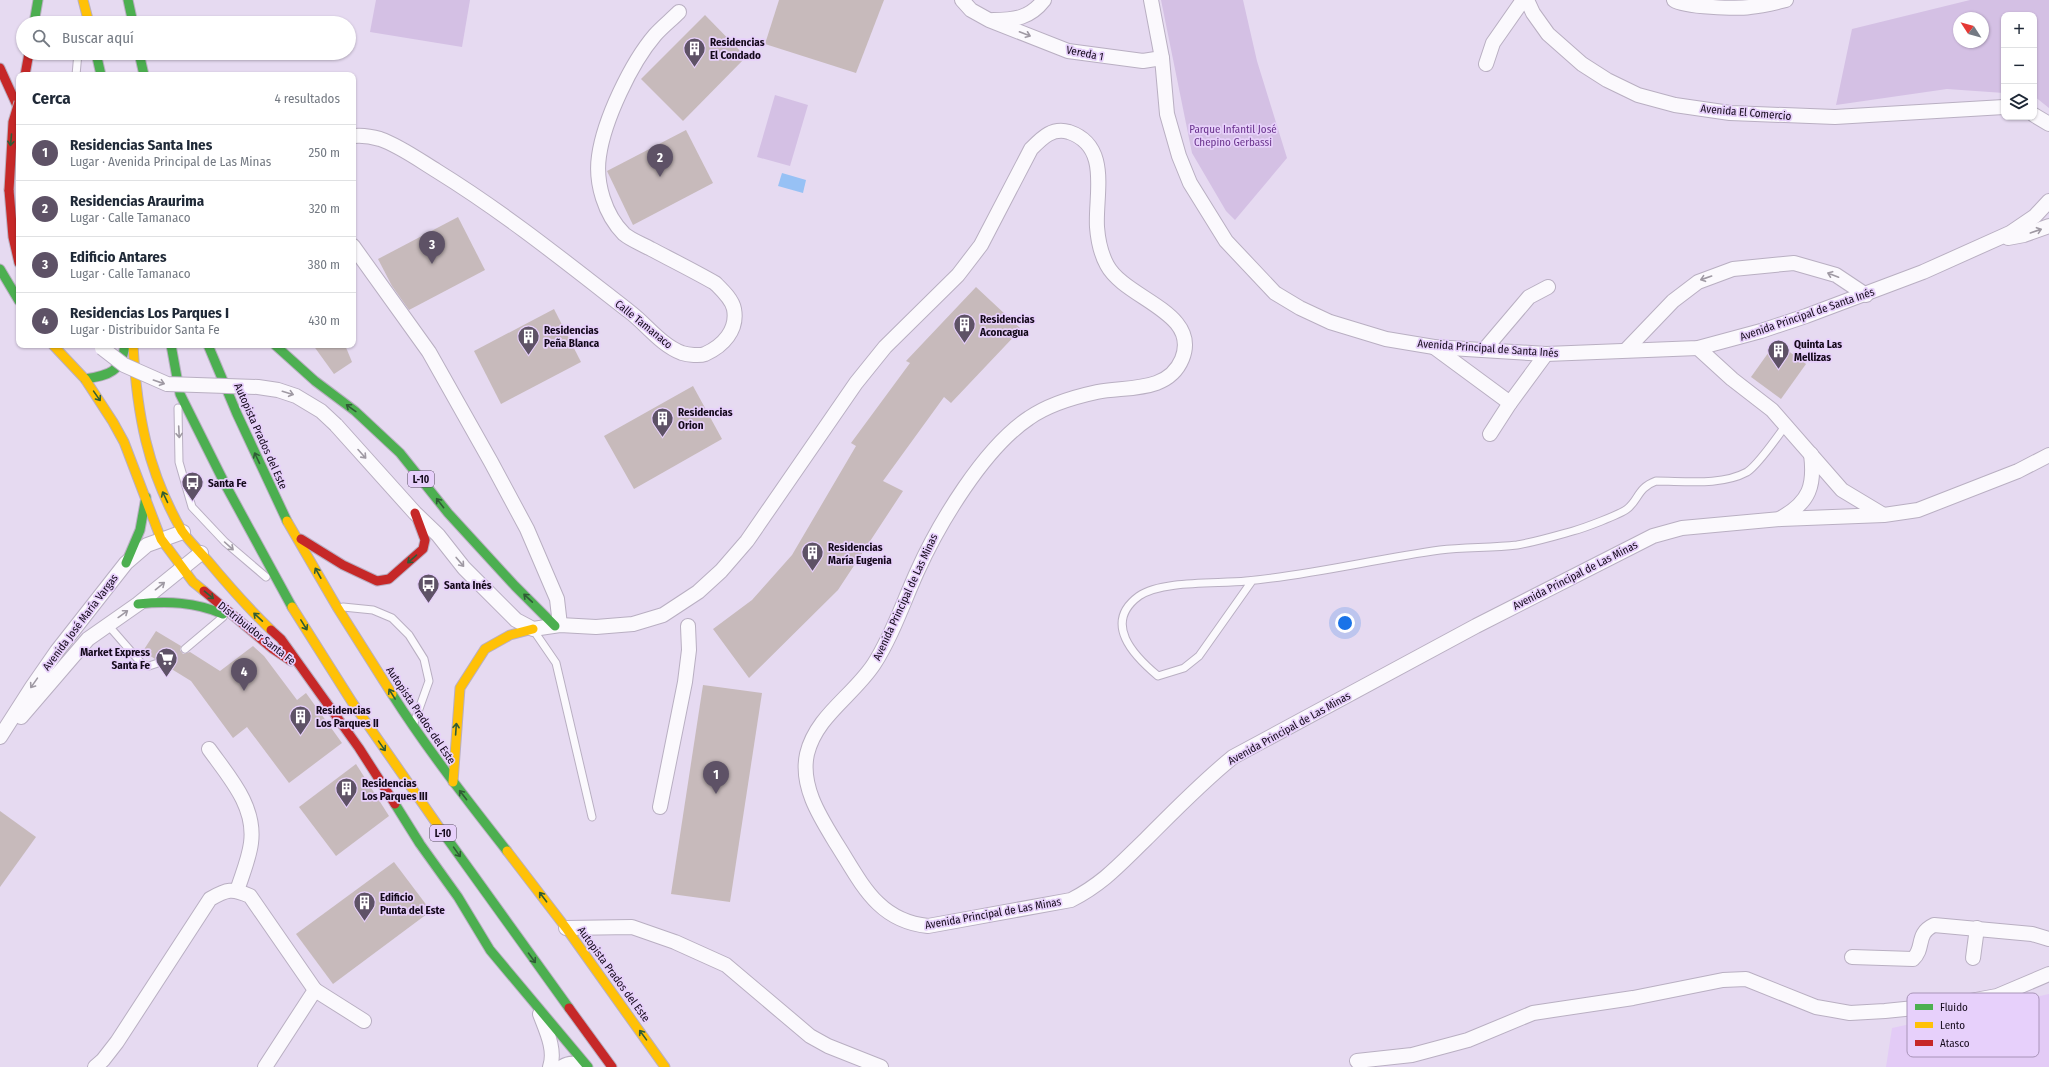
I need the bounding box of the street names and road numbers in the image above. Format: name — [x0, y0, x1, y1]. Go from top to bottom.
street label: Vereda 1 — [1065, 43, 1105, 63]
street label: Avenida El Comercio — [1700, 102, 1792, 123]
street label: Avenida Principal de Santa Inés — [1738, 285, 1876, 344]
street label: Calle Tamanaco — [612, 297, 675, 352]
street label: Avenida Principal de Santa Inés — [1417, 337, 1559, 360]
street label: Autopista Prados del Este — [231, 381, 290, 491]
road number: L-10 — [408, 471, 434, 487]
street label: Avenida Principal de Las Minas — [870, 532, 941, 663]
street label: Avenida Principal de Las Minas — [1511, 538, 1640, 613]
street label: Avenida José María Vargas — [40, 571, 121, 673]
street label: Distribuidor Santa Fe — [215, 599, 298, 668]
street label: Autopista Prados del Este — [383, 664, 458, 766]
street label: Avenida Principal de Las Minas — [1226, 689, 1353, 768]
road number: L-10 — [430, 825, 456, 841]
street label: Avenida Principal de Las Minas — [924, 895, 1063, 932]
street label: Autopista Prados del Este — [575, 924, 652, 1024]

